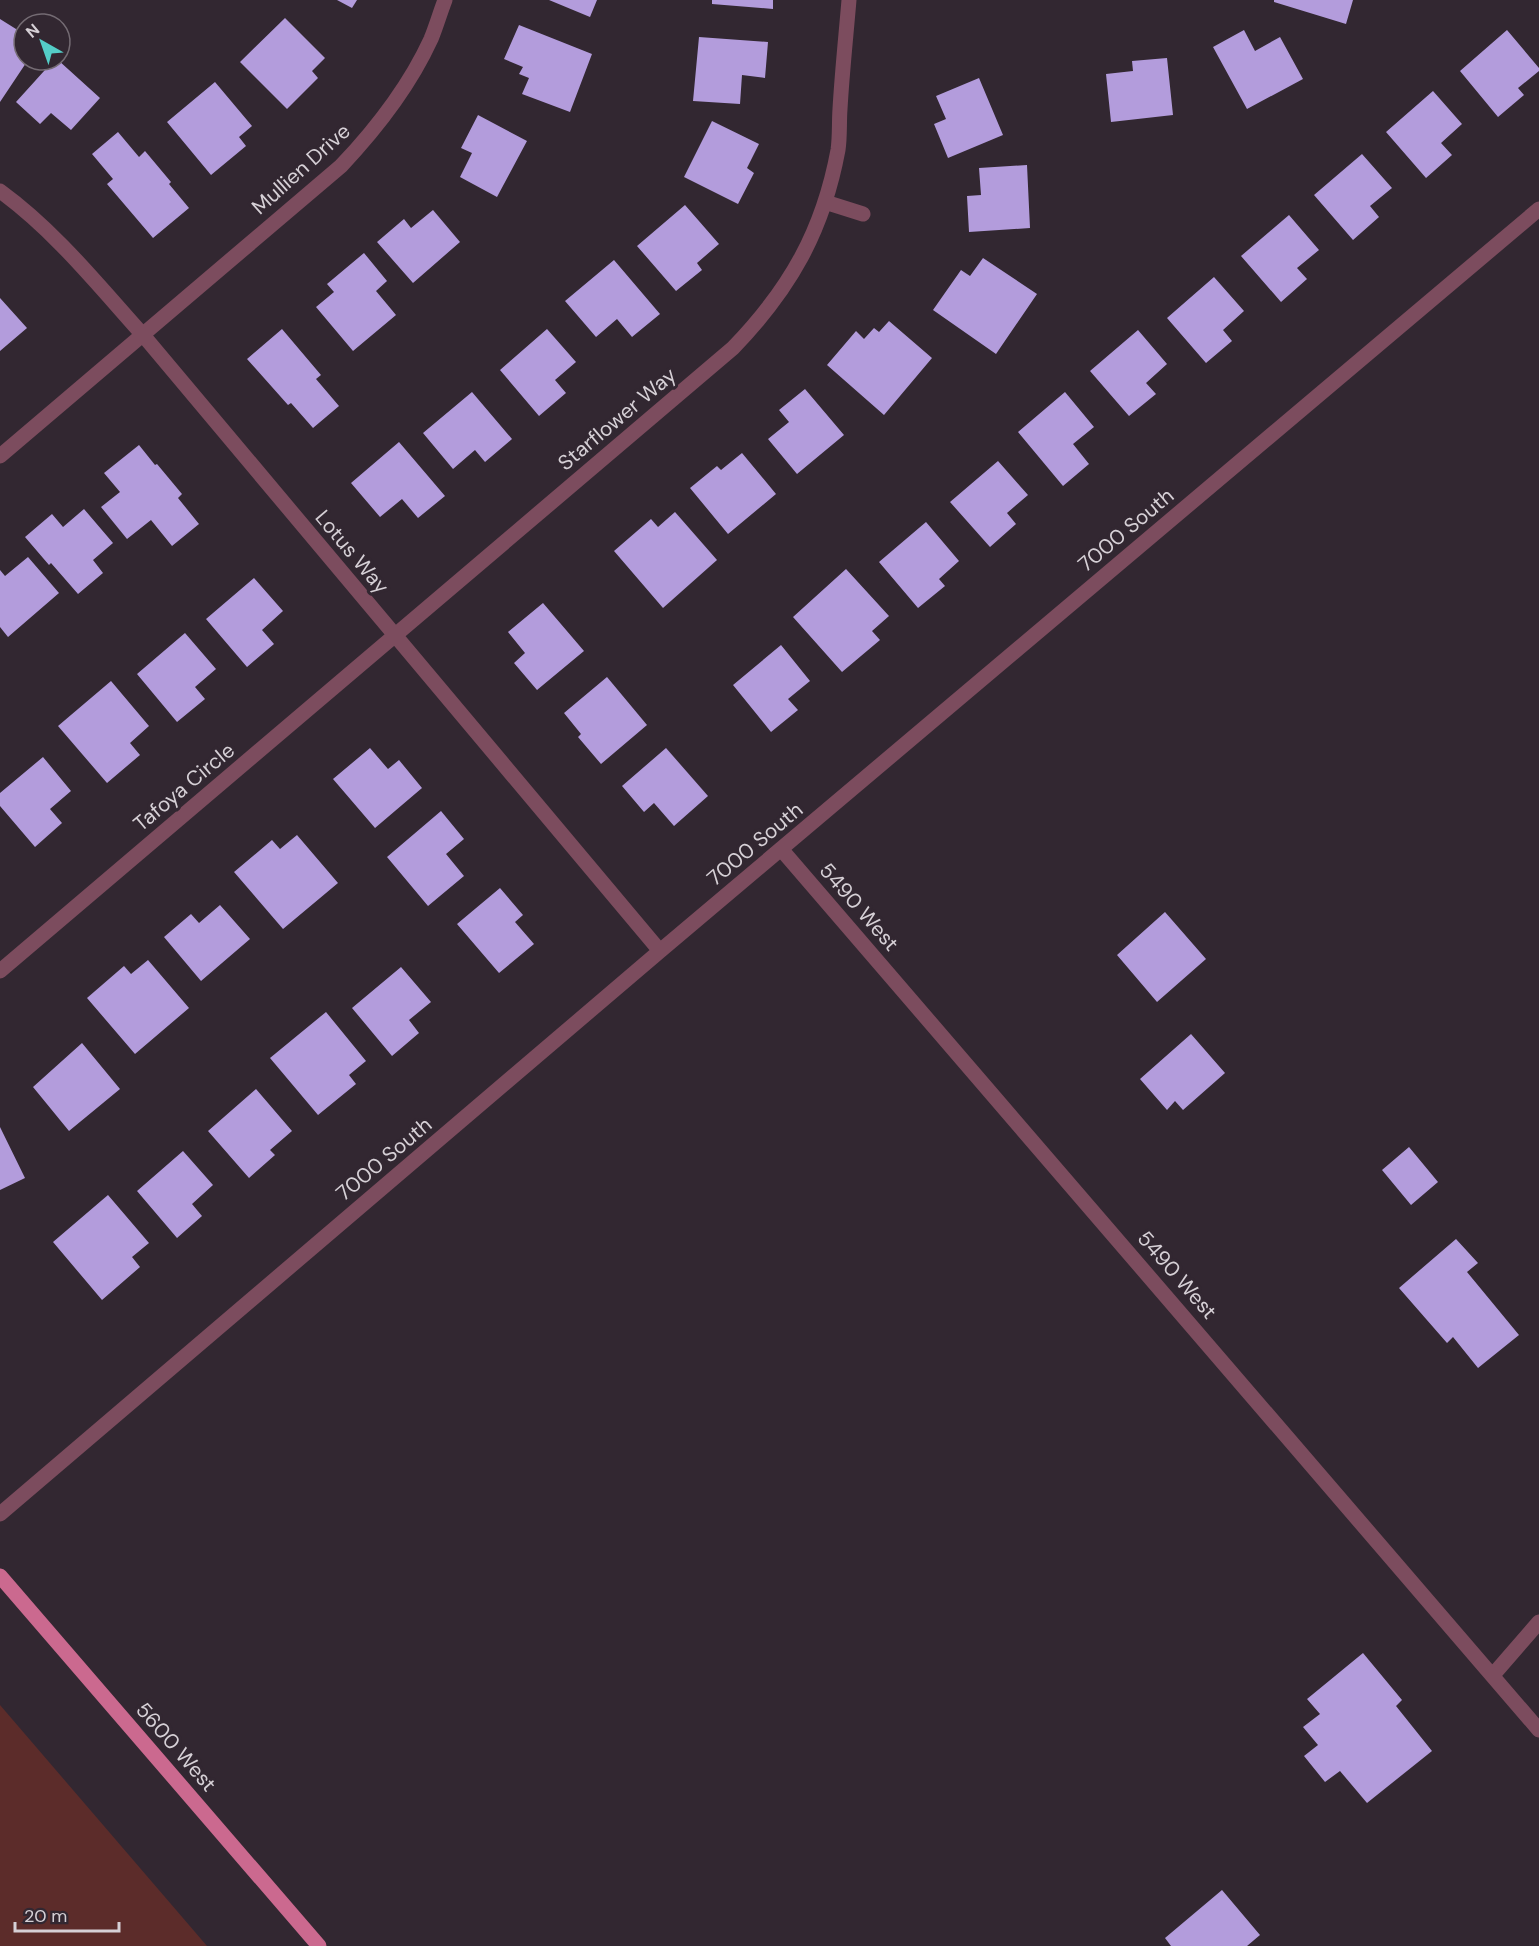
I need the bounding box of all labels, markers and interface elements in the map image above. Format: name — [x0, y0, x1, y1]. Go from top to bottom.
north arrow — [12, 12, 72, 72]
text: N — [21, 19, 44, 43]
street label: Mullien Drive — [246, 117, 356, 221]
street label: Starflower Way — [552, 361, 682, 477]
street label: 7000 South — [1072, 482, 1180, 578]
street label: Lotus Way — [309, 504, 395, 600]
street label: Tafoya Circle — [127, 736, 241, 838]
street label: 7000 South — [701, 796, 809, 892]
street label: 5490 West — [813, 857, 905, 957]
street label: 7000 South — [330, 1111, 438, 1207]
street label: 5490 West — [1131, 1225, 1223, 1325]
street label: 5600 West — [129, 1696, 223, 1798]
scale bar — [15, 1895, 118, 1933]
text: 20 m — [24, 1904, 67, 1928]

